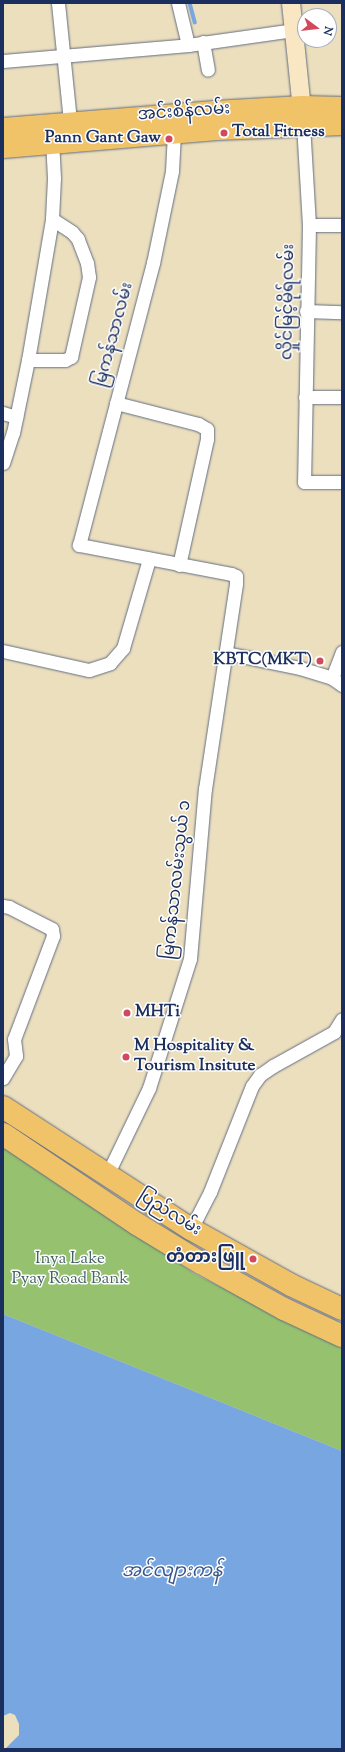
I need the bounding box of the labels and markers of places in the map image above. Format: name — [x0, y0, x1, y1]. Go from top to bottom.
place label: Total Fitness — [232, 123, 325, 143]
marker: Total Fitness — [219, 128, 229, 138]
place label: Pann Gant Gaw — [45, 129, 161, 149]
marker: Pann Gant Gaw — [164, 134, 174, 144]
place label: KBTC(MKT) — [213, 651, 312, 671]
marker: KBTC(MKT) — [315, 656, 325, 666]
place label: MHTi — [135, 1003, 180, 1023]
marker: MHTi — [122, 1008, 132, 1018]
place label: M Hospitality & Tourism Insitute — [134, 1037, 255, 1077]
marker: M Hospitality & Tourism Insitute — [121, 1052, 131, 1062]
place label: တံတားဖြူ — [166, 1249, 245, 1269]
marker: တံတားဖြူ — [248, 1254, 258, 1264]

